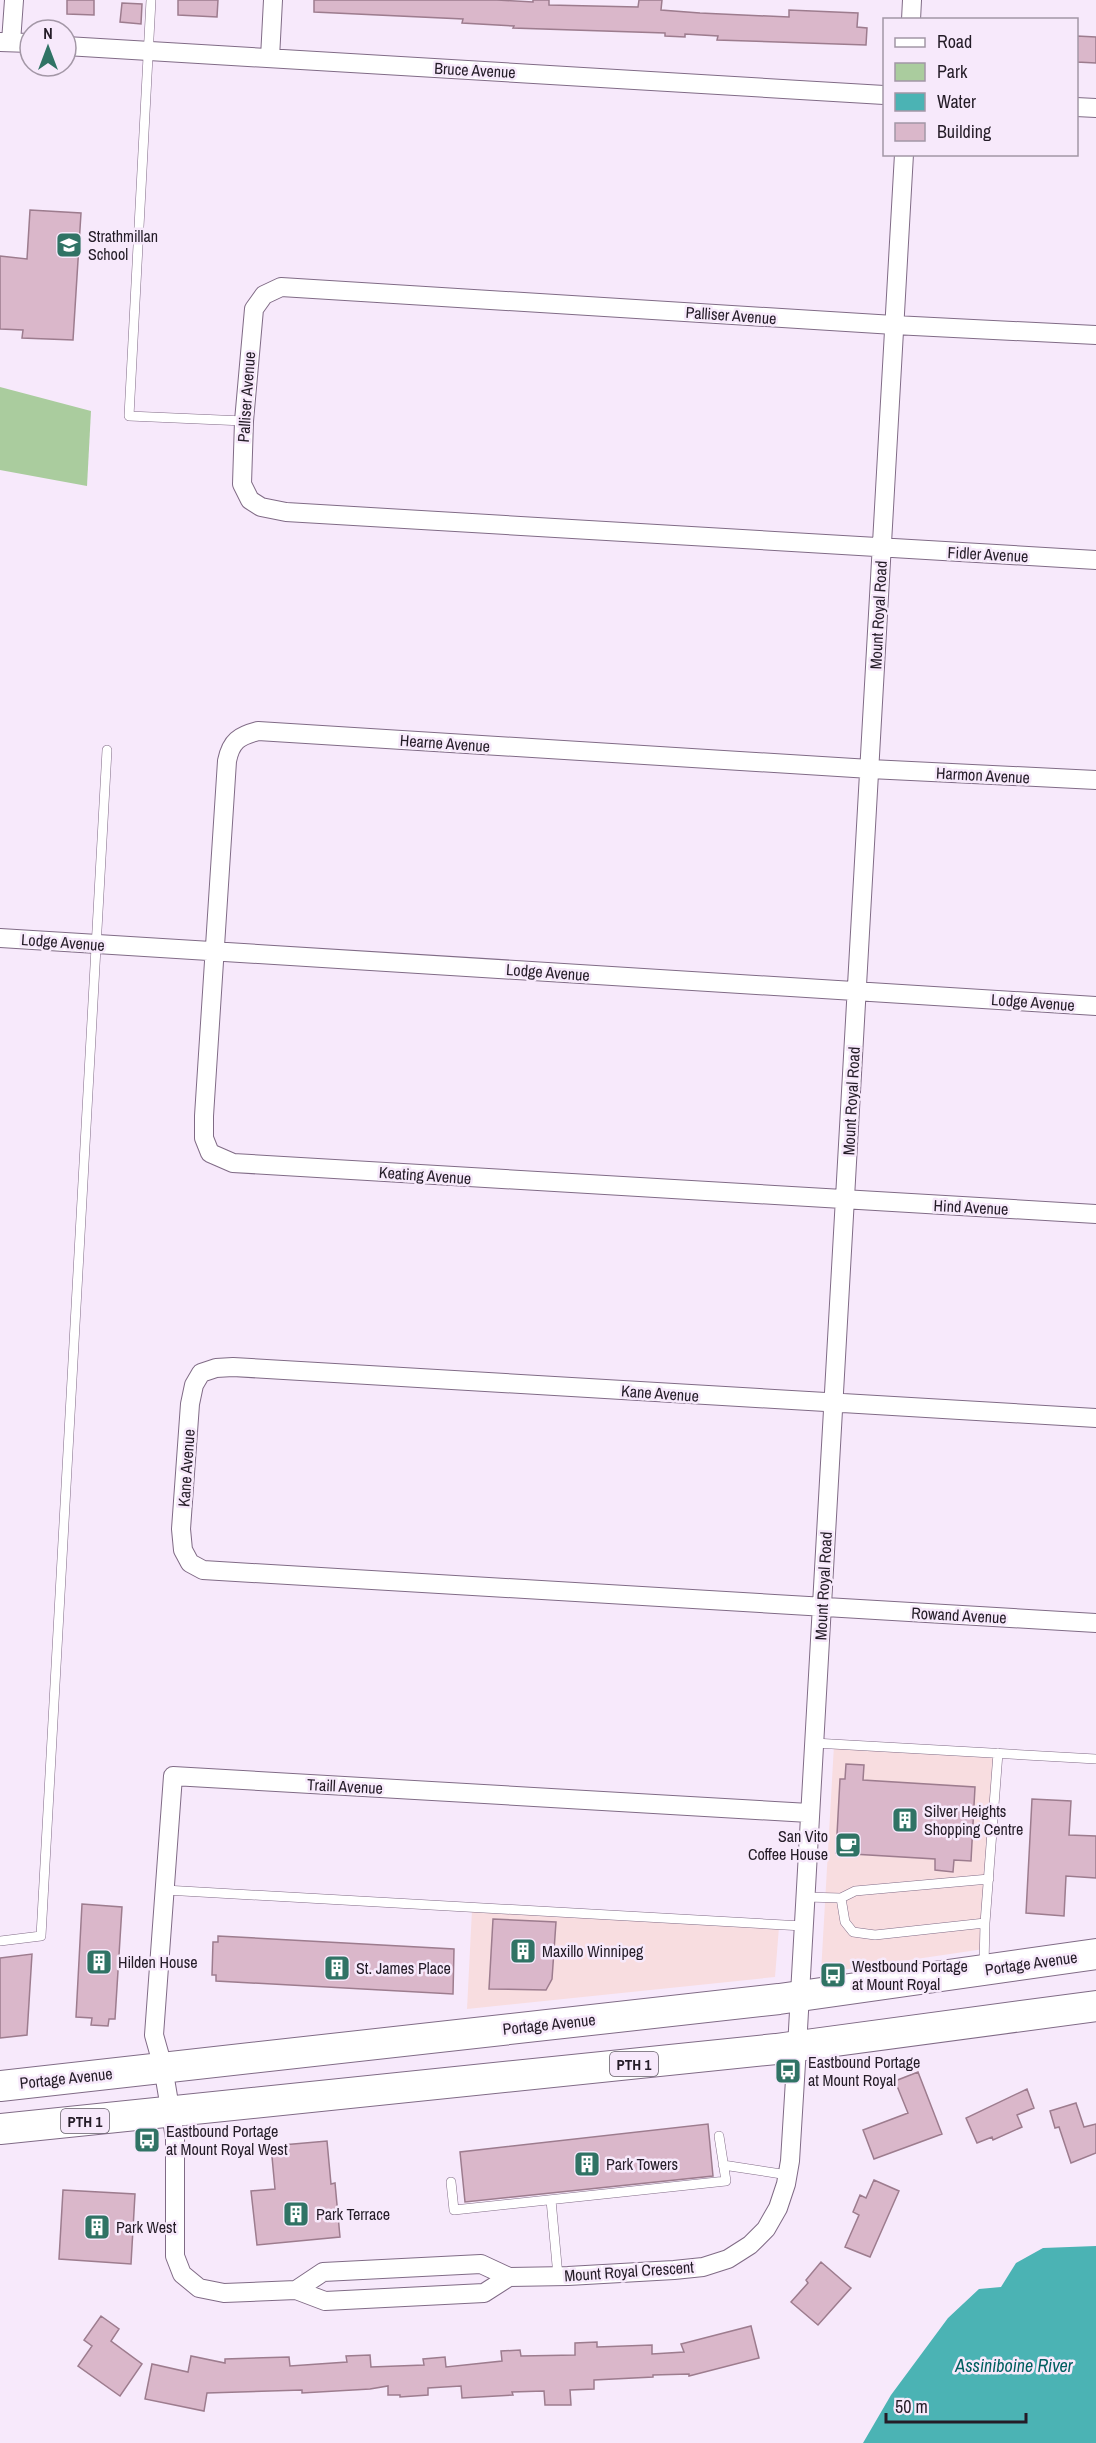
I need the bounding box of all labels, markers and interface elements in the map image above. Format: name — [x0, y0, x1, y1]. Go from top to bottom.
north arrow — [18, 18, 78, 78]
legend — [883, 18, 1078, 156]
text: N — [43, 22, 53, 44]
text: Road — [937, 29, 972, 54]
street label: Bruce Avenue — [434, 57, 516, 83]
text: Park — [937, 59, 968, 84]
text: Water — [937, 89, 976, 114]
text: Building — [937, 119, 992, 144]
place label: Strathmillan School — [88, 225, 158, 265]
school or university icon: Strathmillan School — [54, 230, 84, 260]
street label: Palliser Avenue — [685, 301, 777, 329]
street label: Palliser Avenue — [232, 351, 260, 443]
street label: Fidler Avenue — [947, 541, 1029, 567]
street label: Mount Royal Road — [864, 560, 892, 670]
street label: Hearne Avenue — [399, 729, 491, 757]
street label: Harmon Avenue — [936, 762, 1030, 788]
street label: Lodge Avenue — [20, 928, 106, 956]
street label: Lodge Avenue — [505, 958, 591, 986]
street label: Lodge Avenue — [990, 988, 1076, 1016]
street label: Mount Royal Road — [837, 1046, 865, 1156]
street label: Keating Avenue — [378, 1161, 472, 1189]
street label: Hind Avenue — [933, 1194, 1009, 1220]
street label: Kane Avenue — [620, 1379, 700, 1407]
street label: Kane Avenue — [172, 1428, 200, 1508]
street label: Mount Royal Road — [809, 1531, 837, 1641]
street label: Rowand Avenue — [911, 1602, 1007, 1628]
street label: Traill Avenue — [307, 1773, 383, 1799]
place label: Silver Heights Shopping Centre — [924, 1800, 1023, 1840]
building icon: Silver Heights Shopping Centre — [890, 1805, 920, 1835]
place label: San Vito Coffee House — [748, 1825, 828, 1865]
cafe icon: San Vito Coffee House — [833, 1830, 863, 1860]
building icon: Maxillo Winnipeg — [508, 1936, 538, 1966]
place label: Maxillo Winnipeg — [542, 1940, 644, 1962]
street label: Portage Avenue — [983, 1946, 1079, 1980]
building icon: Hilden House — [84, 1947, 114, 1977]
place label: Hilden House — [118, 1951, 198, 1973]
building icon: St. James Place — [322, 1953, 352, 1983]
place label: Westbound Portage at Mount Royal — [852, 1955, 968, 1995]
place label: St. James Place — [356, 1957, 451, 1979]
bus stop icon: Westbound Portage at Mount Royal — [818, 1960, 848, 1990]
street label: Portage Avenue — [502, 2008, 596, 2040]
place label: Eastbound Portage at Mount Royal — [808, 2051, 920, 2091]
road number: PTH 1 — [610, 2052, 658, 2076]
bus stop icon: Eastbound Portage at Mount Royal — [773, 2056, 803, 2086]
street label: Portage Avenue — [19, 2062, 113, 2094]
road number: PTH 1 — [61, 2109, 109, 2133]
place label: Eastbound Portage at Mount Royal West — [166, 2120, 288, 2160]
bus stop icon: Eastbound Portage at Mount Royal West — [132, 2125, 162, 2155]
building icon: Park Towers — [572, 2149, 602, 2179]
place label: Park Towers — [606, 2153, 678, 2175]
building icon: Park Terrace — [281, 2199, 311, 2229]
place label: Park Terrace — [316, 2203, 390, 2225]
building icon: Park West — [82, 2212, 112, 2242]
place label: Park West — [116, 2216, 177, 2238]
street label: Mount Royal Crescent — [563, 2255, 695, 2287]
water label: Assiniboine River — [954, 2353, 1074, 2378]
scale bar — [886, 2386, 1026, 2424]
text: 50 m — [895, 2394, 928, 2419]

